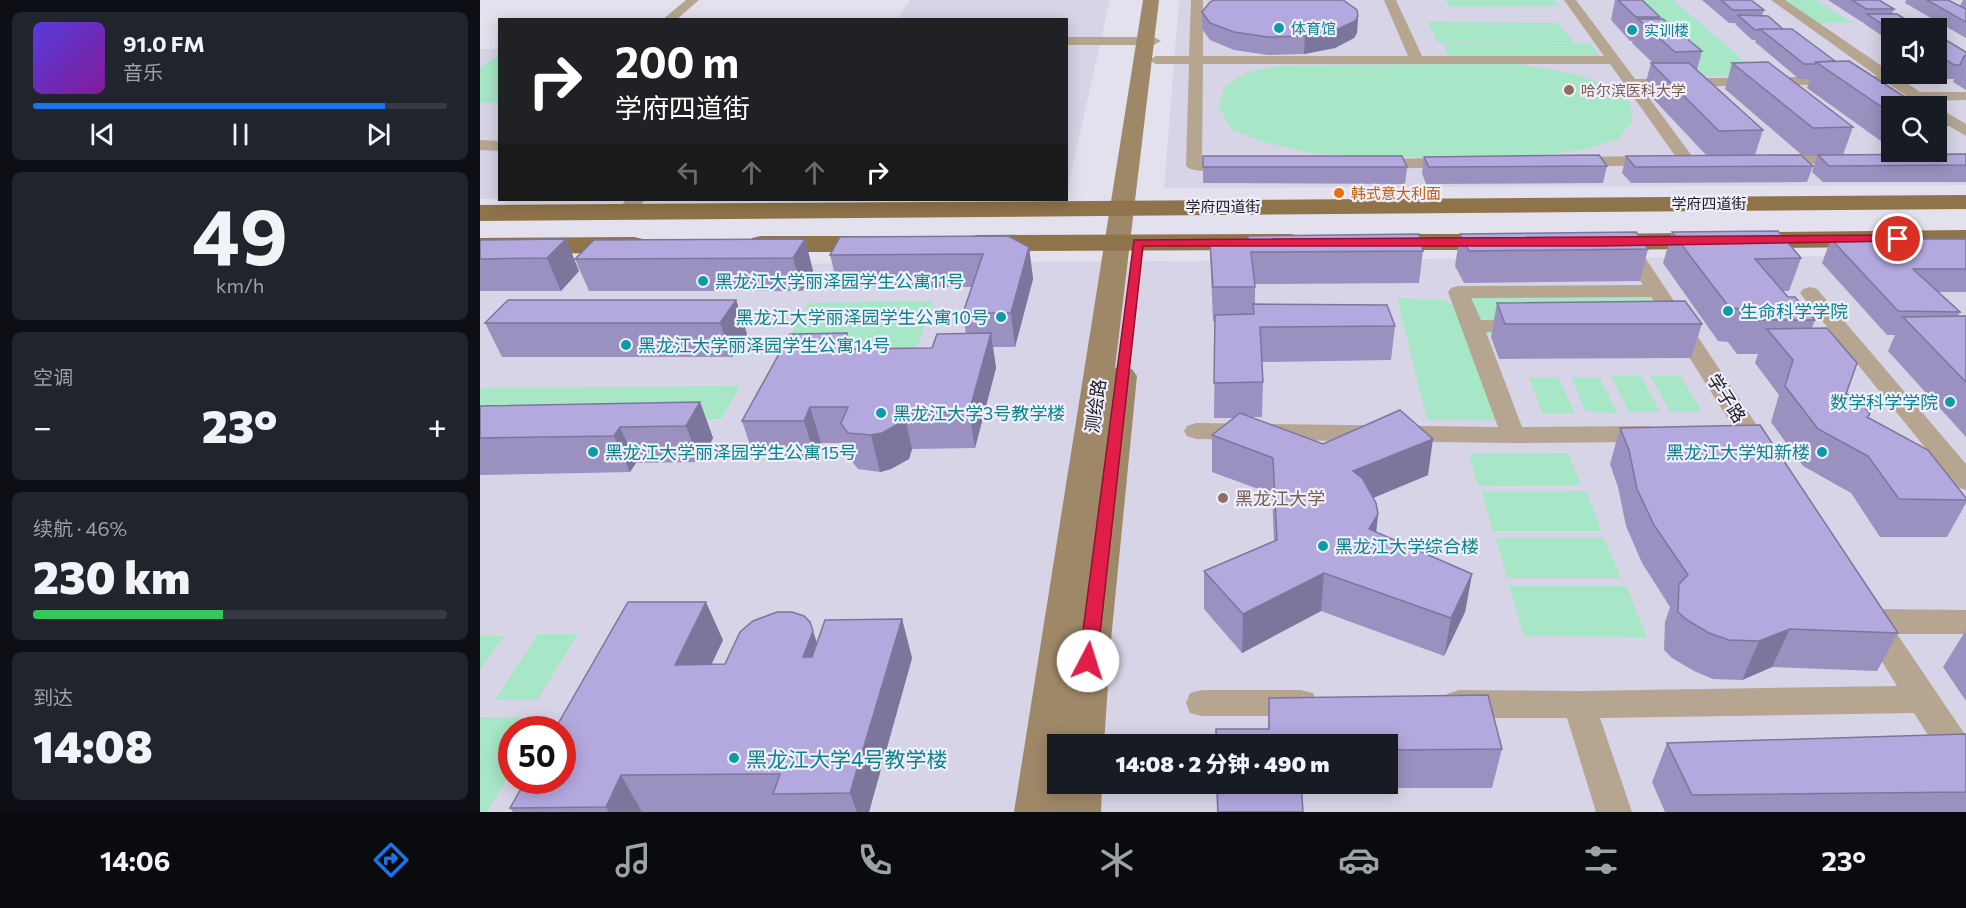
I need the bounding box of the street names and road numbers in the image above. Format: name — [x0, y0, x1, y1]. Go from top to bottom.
street label: 学府四道街 — [1671, 194, 1747, 212]
street label: 学府四道街 — [1185, 197, 1261, 215]
street label: 学子路 — [1703, 369, 1751, 427]
street label: 测绘路 — [1080, 378, 1110, 434]

